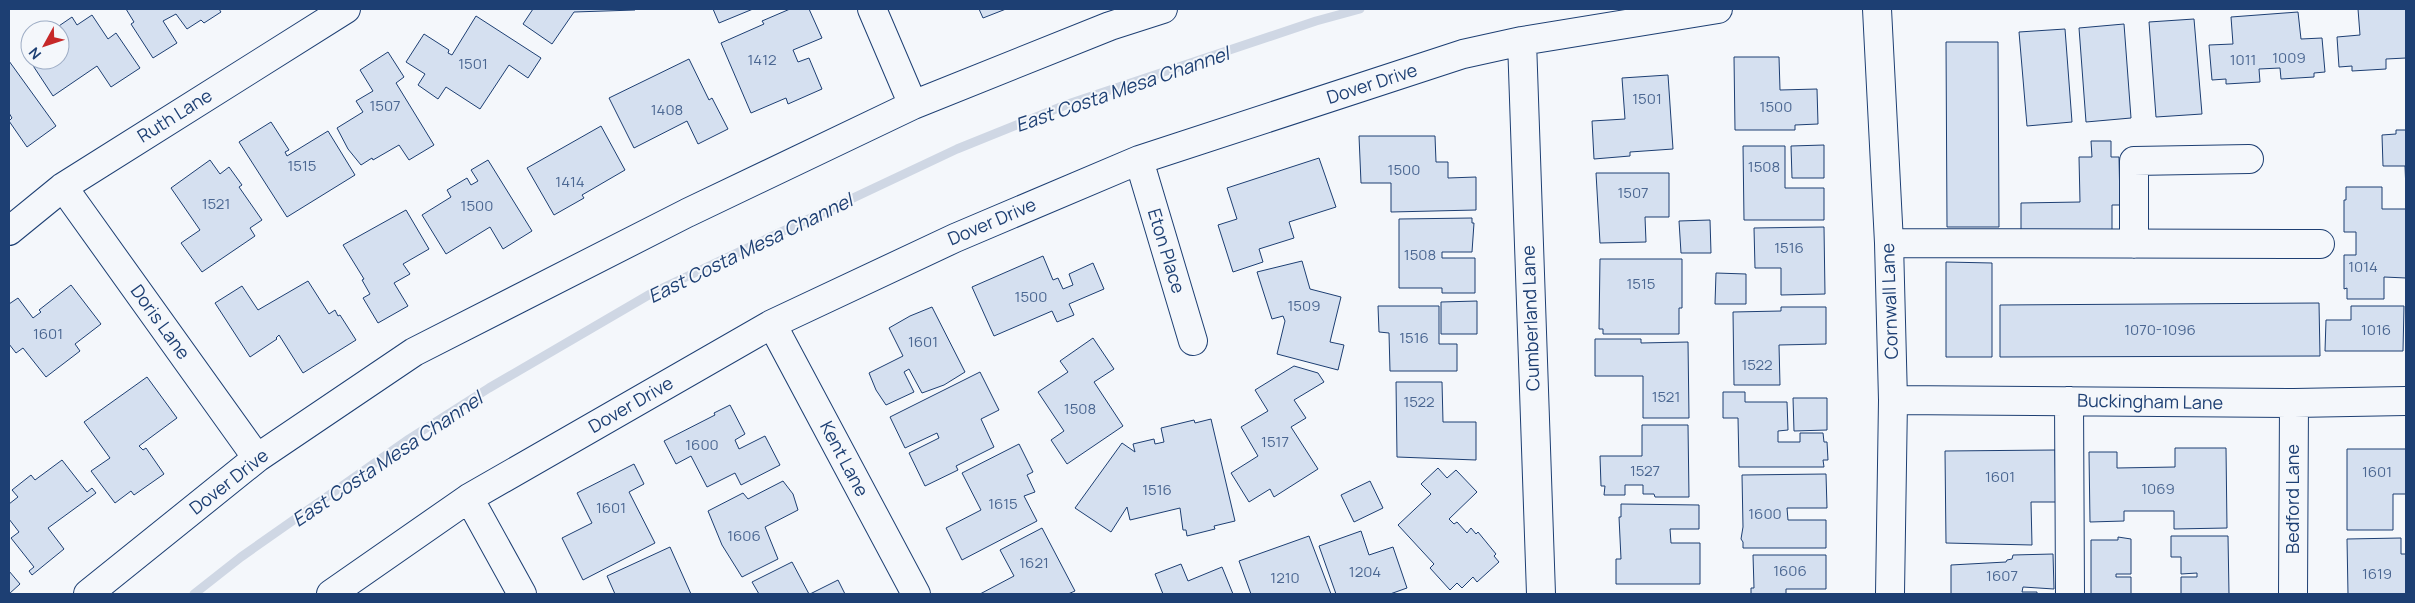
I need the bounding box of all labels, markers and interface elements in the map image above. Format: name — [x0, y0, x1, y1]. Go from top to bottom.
north arrow — [20, 20, 70, 70]
water label: East Costa Mesa Channel — [1012, 39, 1235, 138]
text: N — [24, 44, 45, 64]
house number: 1009 — [2272, 47, 2306, 68]
house number: 1412 — [747, 49, 777, 70]
house number: 1011 — [2230, 49, 2256, 70]
house number: 1501 — [458, 53, 488, 74]
street label: Dover Drive — [1323, 57, 1420, 109]
street label: Ruth Lane — [133, 83, 216, 148]
house number: 1501 — [1632, 88, 1662, 109]
house number: 1507 — [369, 95, 401, 116]
house number: 1500 — [1760, 96, 1792, 117]
house number: 1408 — [651, 99, 683, 120]
house number: 1515 — [287, 155, 317, 176]
house number: 1508 — [1748, 156, 1780, 177]
house number: 1500 — [1388, 159, 1420, 180]
house number: 1414 — [555, 171, 585, 192]
house number: 1507 — [1617, 182, 1649, 203]
water label: East Costa Mesa Channel — [643, 186, 859, 309]
street label: Dover Drive — [944, 192, 1039, 250]
house number: 1521 — [202, 193, 230, 214]
house number: 1500 — [461, 195, 493, 216]
street label: Eton Place — [1143, 205, 1191, 296]
house number: 1516 — [1774, 237, 1804, 258]
street label: Cornwall Lane — [1875, 242, 1903, 360]
house number: 1508 — [1404, 244, 1436, 265]
street label: Cumberland Lane — [1515, 245, 1545, 391]
house number: 1014 — [2348, 256, 2378, 277]
house number: 1515 — [1626, 273, 1656, 294]
street label: Doris Lane — [126, 279, 196, 364]
house number: 1500 — [1015, 286, 1047, 307]
house number: 1509 — [1288, 295, 1320, 316]
house number: 1070-1096 — [2124, 319, 2196, 340]
house number: 1016 — [2361, 319, 2391, 340]
house number: 1601 — [33, 323, 63, 344]
house number: 1516 — [1399, 327, 1429, 348]
house number: 1601 — [908, 331, 938, 352]
house number: 1522 — [1741, 354, 1773, 375]
street label: Dover Drive — [584, 370, 677, 438]
water label: East Costa Mesa Channel — [287, 384, 489, 533]
house number: 1521 — [1652, 386, 1680, 407]
street label: Buckingham Lane — [2077, 388, 2223, 414]
house number: 1522 — [1403, 391, 1435, 412]
house number: 1508 — [1064, 398, 1096, 419]
street label: Kent Lane — [815, 417, 875, 500]
house number: 1517 — [1261, 431, 1289, 452]
house number: 1600 — [685, 434, 719, 455]
street label: Dover Drive — [184, 443, 273, 520]
street label: Bedford Lane — [2280, 444, 2304, 554]
house number: 1527 — [1630, 460, 1660, 481]
house number: 1601 — [2362, 461, 2392, 482]
house number: 1601 — [1985, 466, 2015, 487]
house number: 1069 — [2141, 478, 2175, 499]
house number: 1516 — [1142, 479, 1172, 500]
house number: 1615 — [988, 493, 1018, 514]
house number: 1601 — [596, 497, 626, 518]
house number: 1600 — [1748, 503, 1782, 524]
house number: 1606 — [727, 525, 761, 546]
house number: 1621 — [1019, 552, 1049, 573]
house number: 1606 — [1773, 560, 1807, 581]
house number: 1204 — [1349, 561, 1381, 582]
house number: 1619 — [2362, 563, 2392, 584]
house number: 1607 — [1986, 565, 2018, 586]
house number: 1210 — [1270, 567, 1300, 588]

